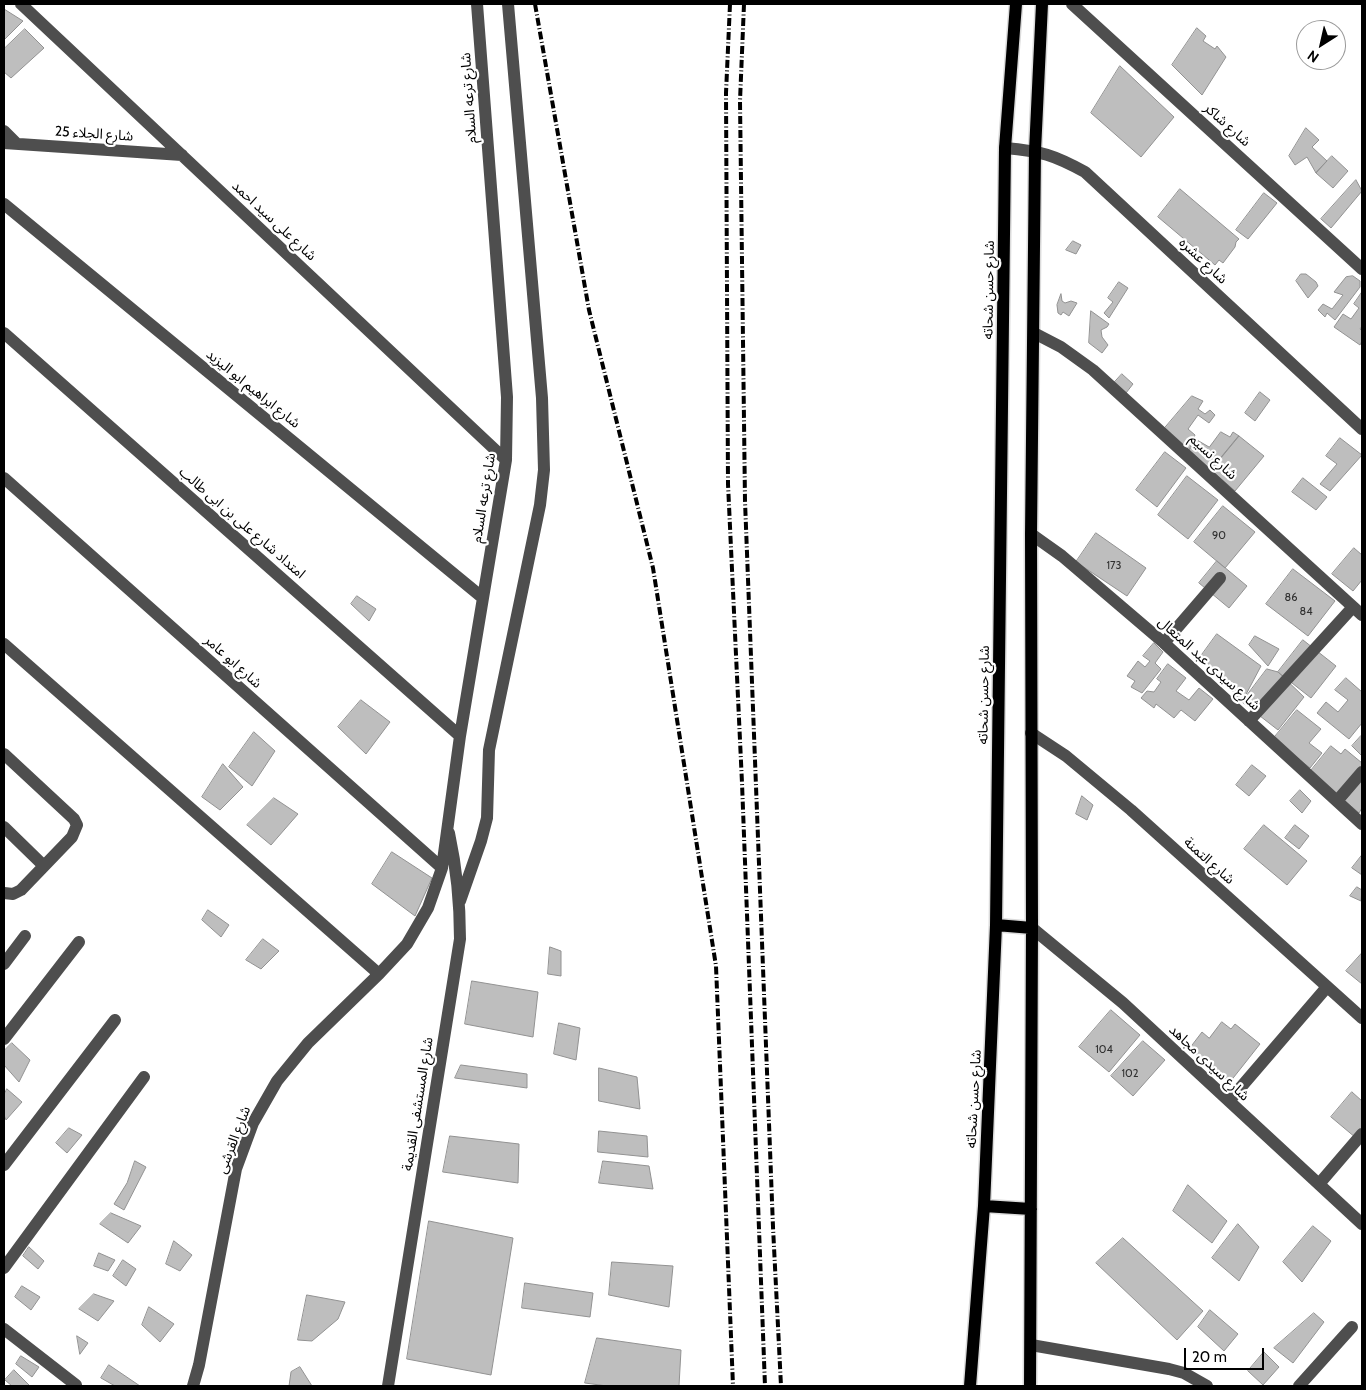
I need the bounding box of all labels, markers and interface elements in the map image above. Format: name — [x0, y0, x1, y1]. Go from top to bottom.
north arrow — [1296, 20, 1346, 70]
text: N — [1304, 46, 1322, 67]
street label: شارع ترعه السلام — [457, 52, 481, 144]
street label: شارع شاكر — [1200, 100, 1254, 150]
street label: شارع الجلاء 25 — [54, 123, 134, 145]
street label: شارع على سيد احمد — [228, 178, 320, 264]
street label: شارع عشره — [1175, 234, 1231, 288]
street label: شارع حسن شحاته — [980, 240, 998, 340]
street label: شارع ابراهيم ابو اليزيد — [203, 346, 303, 432]
street label: شارع نسيم — [1186, 431, 1240, 483]
street label: شارع ترعه السلام — [469, 452, 499, 544]
street label: امتداد شارع على بن ابى طالب — [175, 464, 309, 582]
house number: 90 — [1212, 529, 1226, 543]
house number: 173 — [1106, 559, 1122, 573]
house number: 86 — [1285, 591, 1297, 605]
house number: 84 — [1299, 605, 1313, 619]
street label: شارع سيدى عبد المتعال — [1154, 614, 1264, 714]
street label: شارع ابو عامر — [201, 632, 265, 692]
street label: شارع حسن شحاته — [975, 645, 993, 745]
street label: شارع التمنة — [1180, 834, 1238, 888]
street label: شارع سيدى مجاهد — [1165, 1021, 1253, 1105]
street label: شارع المستشفى القديمة — [399, 1036, 437, 1172]
house number: 104 — [1095, 1043, 1113, 1057]
street label: شارع حسن شحاته — [963, 1049, 985, 1149]
house number: 102 — [1121, 1067, 1139, 1081]
street label: شارع القرشى — [213, 1104, 255, 1176]
scale bar — [1186, 1338, 1266, 1370]
text: 20 m — [1192, 1348, 1227, 1366]

